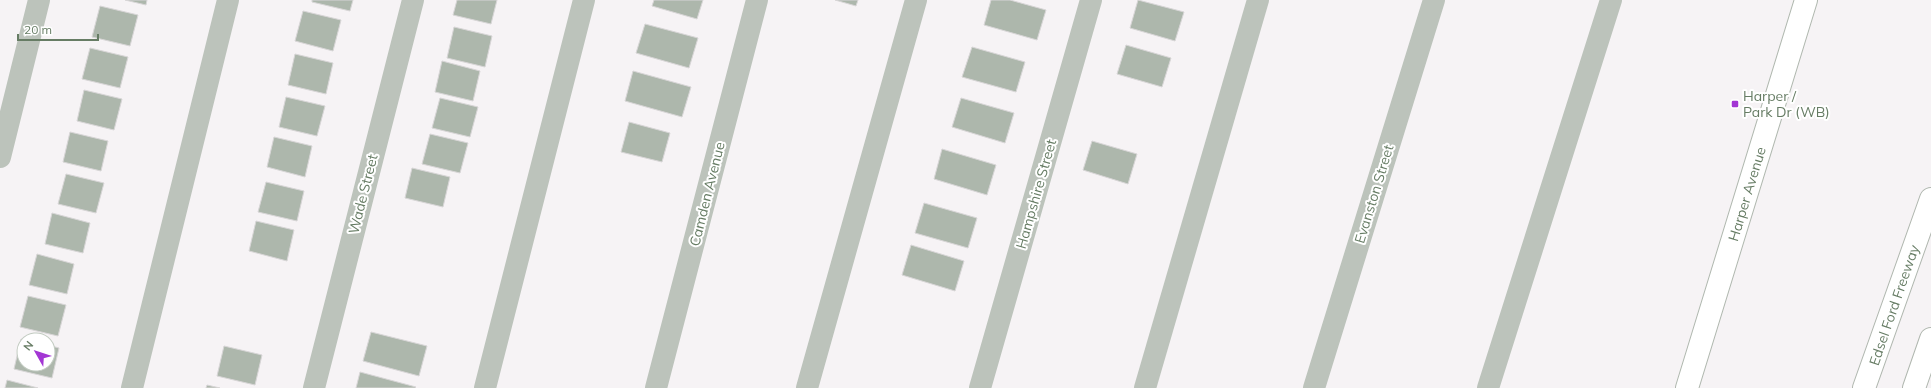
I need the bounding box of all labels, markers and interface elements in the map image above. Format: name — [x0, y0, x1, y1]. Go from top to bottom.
scale bar — [18, 16, 98, 42]
text: 20 m — [24, 22, 52, 37]
place label: Harper / Park Dr (WB) — [1743, 87, 1830, 121]
marker: Harper / Park Dr (WB) — [1730, 99, 1740, 109]
street label: Hampshire Street — [1012, 137, 1060, 251]
street label: Camden Avenue — [685, 140, 729, 248]
street label: Evanston Street — [1350, 142, 1398, 246]
street label: Harper Avenue — [1724, 145, 1770, 243]
street label: Wade Street — [344, 152, 382, 236]
street label: Edsel Ford Freeway — [1865, 242, 1923, 368]
north arrow — [16, 332, 56, 372]
text: N — [20, 338, 36, 353]

